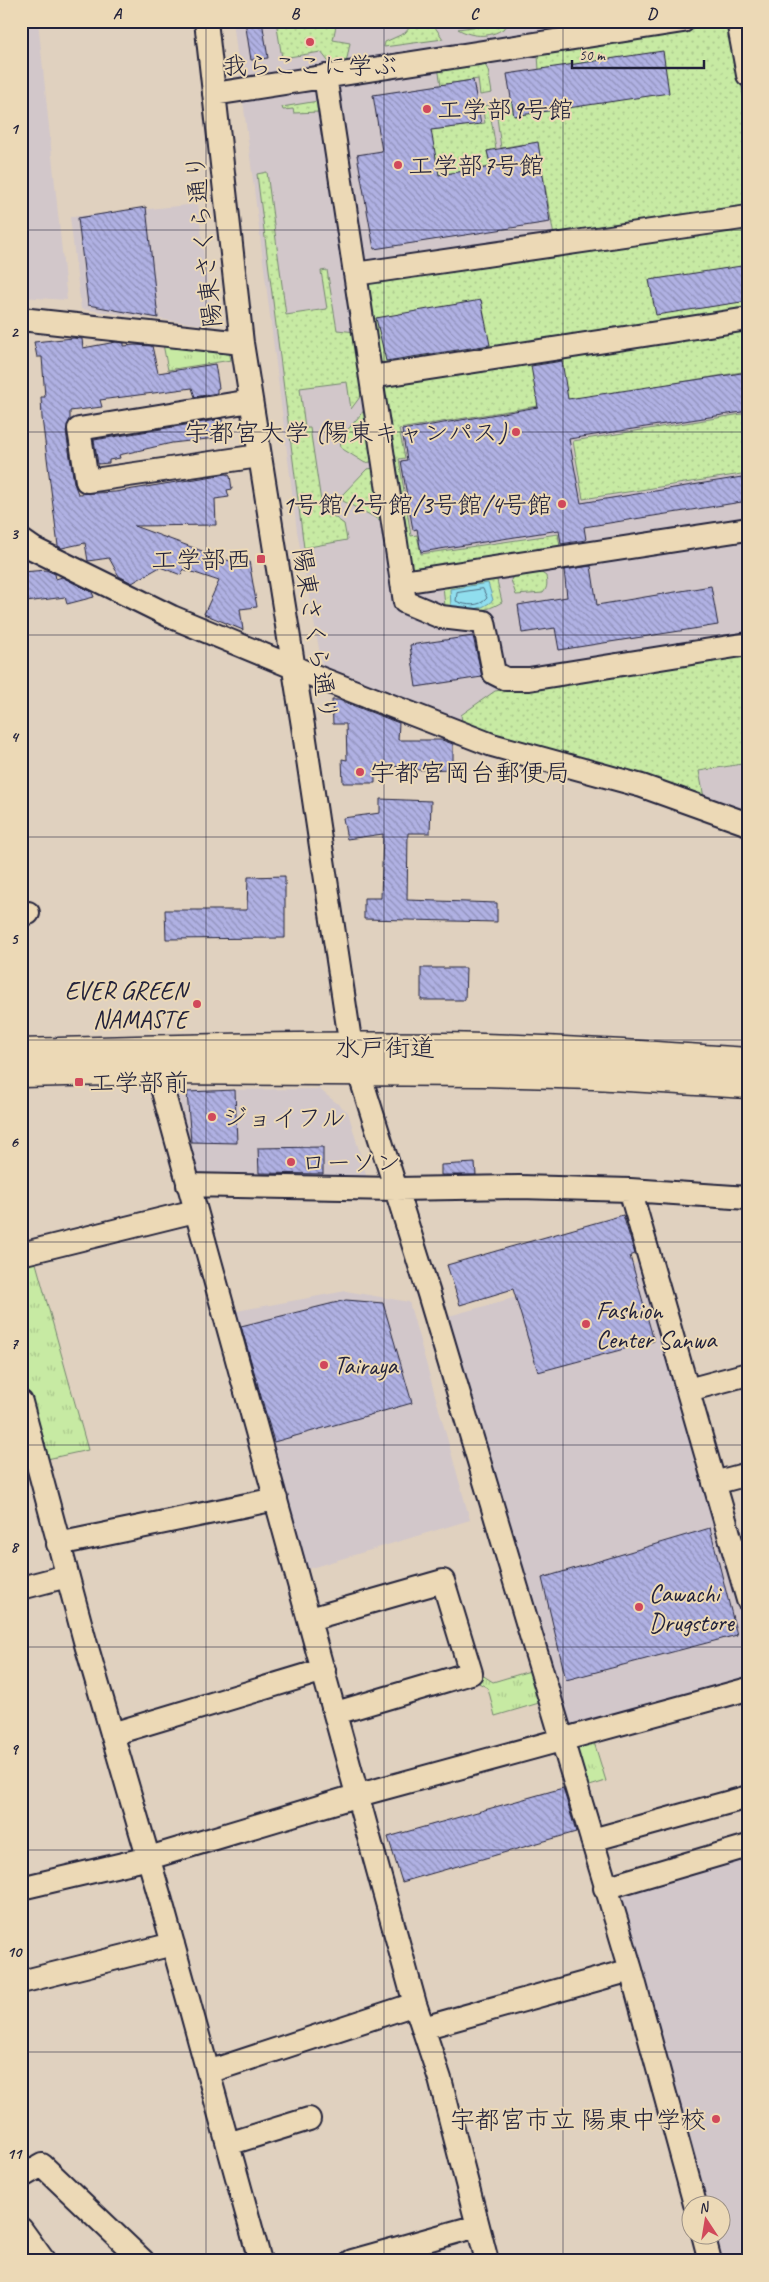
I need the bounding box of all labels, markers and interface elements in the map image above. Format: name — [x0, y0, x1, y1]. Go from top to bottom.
text: A — [113, 4, 123, 24]
text: B — [291, 4, 301, 24]
text: C — [470, 4, 480, 24]
text: D — [647, 4, 658, 24]
marker: 我らここに学ぶ — [304, 36, 316, 48]
scale bar — [572, 38, 704, 70]
text: 50 m — [579, 46, 606, 65]
place label: 我らここに学ぶ — [222, 50, 398, 82]
place label: 工学部9号館 — [437, 94, 573, 126]
marker: 工学部9号館 — [421, 103, 433, 115]
text: 1 — [10, 119, 19, 139]
place label: 工学部7号館 — [408, 150, 544, 182]
street label: 陽東さくら通り — [179, 152, 229, 330]
marker: 工学部7号館 — [392, 159, 404, 171]
text: 2 — [10, 322, 19, 342]
place label: 宇都宮大学 (陽東キャンパス) — [184, 417, 508, 449]
marker: 宇都宮大学 (陽東キャンパス) — [510, 426, 522, 438]
place label: 1号館/2号館/3号館/4号館 — [282, 489, 552, 521]
marker: 1号館/2号館/3号館/4号館 — [556, 498, 568, 510]
text: 3 — [10, 524, 19, 544]
place label: 工学部西 — [151, 544, 251, 576]
street label: 陽東さくら通り — [286, 545, 345, 723]
marker: 工学部西 — [255, 553, 267, 565]
text: 4 — [10, 727, 19, 747]
place label: 宇都宮岡台郵便局 — [370, 757, 570, 789]
marker: 宇都宮岡台郵便局 — [354, 766, 366, 778]
text: 5 — [11, 929, 20, 949]
place label: EVER GREEN NAMASTE — [65, 975, 191, 1036]
marker: EVER GREEN NAMASTE — [191, 998, 203, 1010]
street label: 水戸街道 — [335, 1032, 435, 1064]
place label: 工学部前 — [89, 1067, 189, 1099]
marker: 工学部前 — [73, 1076, 85, 1088]
place label: ジョイフル — [222, 1102, 346, 1134]
marker: ジョイフル — [206, 1111, 218, 1123]
text: 6 — [10, 1132, 19, 1152]
place label: ローソン — [301, 1147, 401, 1179]
marker: ローソン — [285, 1156, 297, 1168]
place label: Fashion Center Sanwa — [596, 1295, 718, 1356]
marker: Fashion Center Sanwa — [580, 1318, 592, 1330]
text: 7 — [10, 1334, 19, 1354]
place label: Tairaya — [334, 1350, 400, 1382]
marker: Tairaya — [318, 1359, 330, 1371]
text: 8 — [10, 1537, 19, 1557]
place label: Cawachi Drugstore — [649, 1578, 735, 1639]
marker: Cawachi Drugstore — [633, 1601, 645, 1613]
text: 9 — [10, 1739, 19, 1759]
text: 10 — [7, 1942, 23, 1962]
place label: 宇都宮市立 陽東中学校 — [450, 2104, 706, 2136]
marker: 宇都宮市立 陽東中学校 — [710, 2113, 722, 2125]
text: 11 — [7, 2144, 23, 2164]
north arrow — [682, 2194, 732, 2244]
text: N — [697, 2198, 712, 2217]

